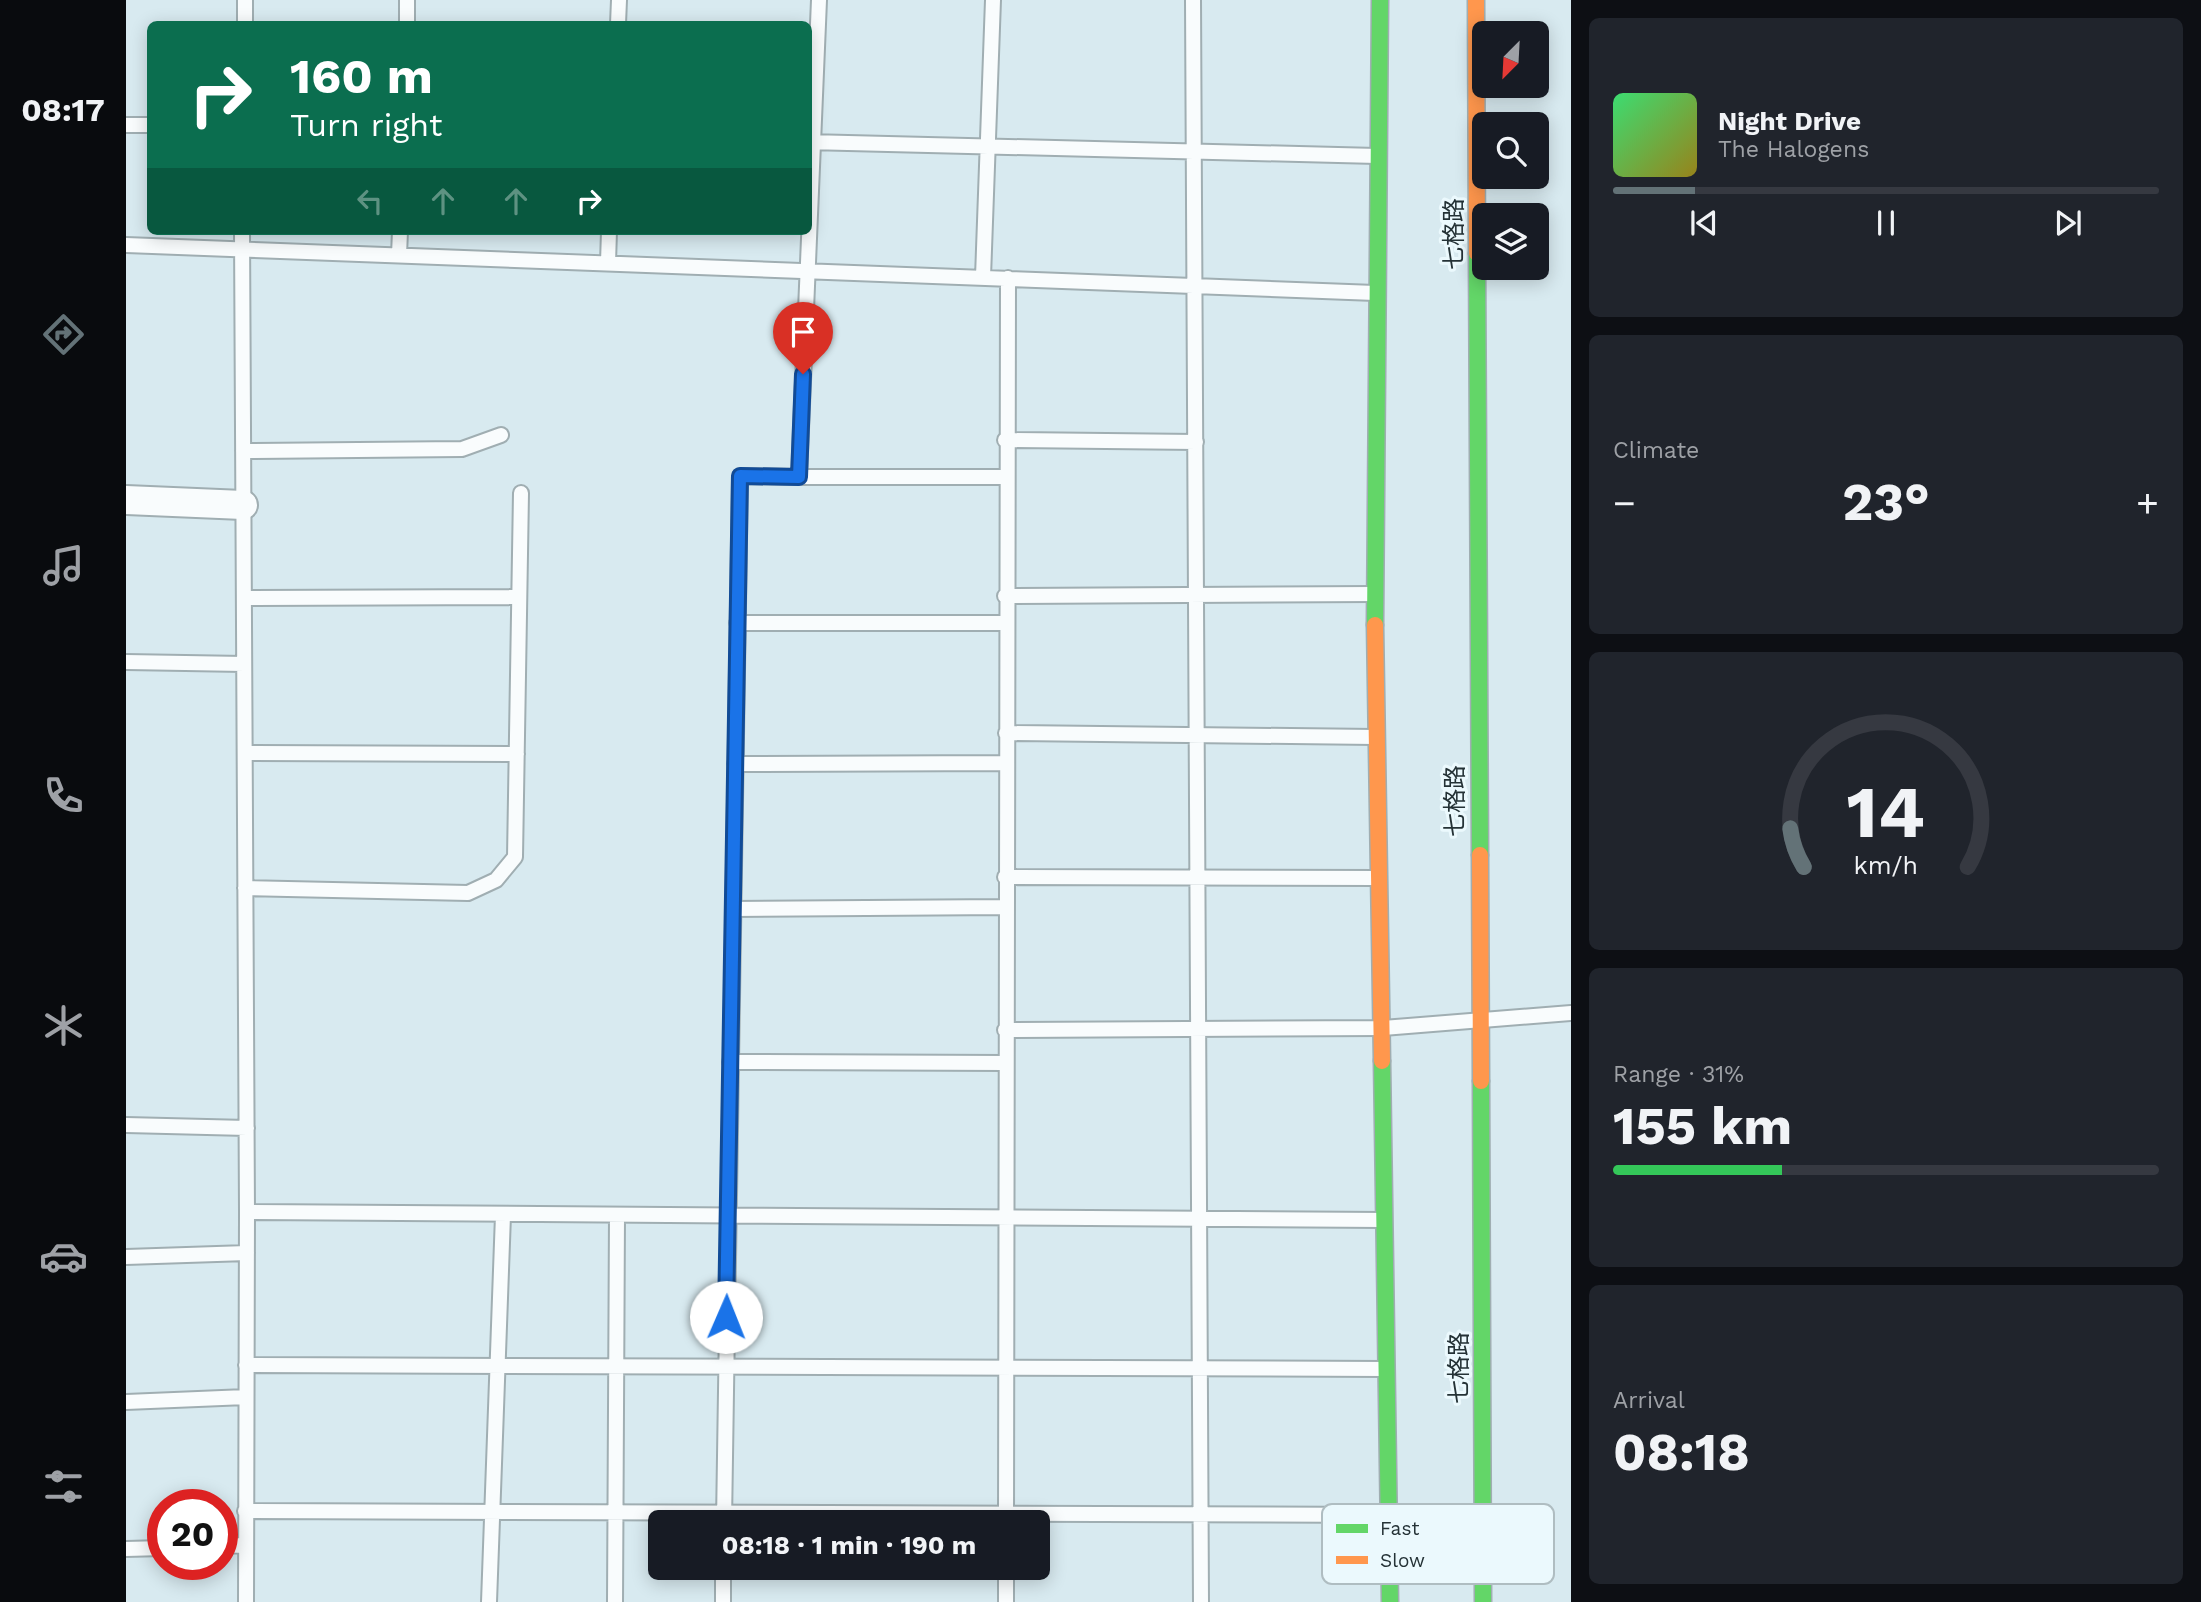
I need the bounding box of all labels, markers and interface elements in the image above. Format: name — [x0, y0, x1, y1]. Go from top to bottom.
north arrow — [1472, 21, 1549, 98]
map controls — [1472, 21, 1549, 280]
text: 160 m — [290, 47, 433, 105]
icon: right — [175, 49, 266, 140]
text: 08:17 — [21, 91, 105, 129]
text: Turn right — [290, 106, 442, 144]
text: Night Drive — [1718, 106, 1861, 136]
button: search — [1472, 112, 1549, 189]
text: The Halogens — [1718, 136, 1869, 163]
icon: left — [351, 182, 389, 220]
icon: ahead — [424, 182, 462, 220]
icon: ahead — [497, 182, 535, 220]
icon: right — [570, 182, 608, 220]
street label: 七格路 — [1440, 198, 1468, 270]
button: layers — [1472, 203, 1549, 280]
icon: previous — [1685, 204, 1723, 242]
icon: pause — [1867, 204, 1905, 242]
icon: next — [2049, 204, 2087, 242]
pin — [773, 302, 833, 374]
icon: directions — [39, 310, 88, 359]
icon: arrive — [784, 313, 822, 351]
text: Climate — [1613, 437, 1699, 464]
text: 23° — [1842, 472, 1930, 533]
text: − — [1613, 481, 1636, 525]
text: + — [2136, 481, 2159, 525]
icon: music — [39, 541, 88, 590]
street label: 七格路 — [1441, 765, 1469, 837]
text: 14 — [1847, 769, 1925, 855]
icon: phone — [39, 771, 88, 820]
text: km/h — [1854, 851, 1918, 880]
icon: climate — [39, 1001, 88, 1050]
text: Range · 31% — [1613, 1061, 1744, 1088]
text: 155 km — [1613, 1096, 1792, 1157]
icon: car — [39, 1232, 88, 1281]
position arrow — [689, 1280, 763, 1354]
street label: 七格路 — [1445, 1332, 1473, 1404]
text: Arrival — [1613, 1387, 1685, 1414]
text: 08:18 — [1613, 1422, 1750, 1483]
icon: filters — [39, 1462, 88, 1511]
speed limit sign: 20 — [147, 1489, 238, 1580]
legend — [1322, 1504, 1554, 1584]
text: Fast — [1380, 1517, 1419, 1540]
text: 08:18 · 1 min · 190 m — [722, 1530, 976, 1560]
text: Slow — [1380, 1549, 1425, 1572]

